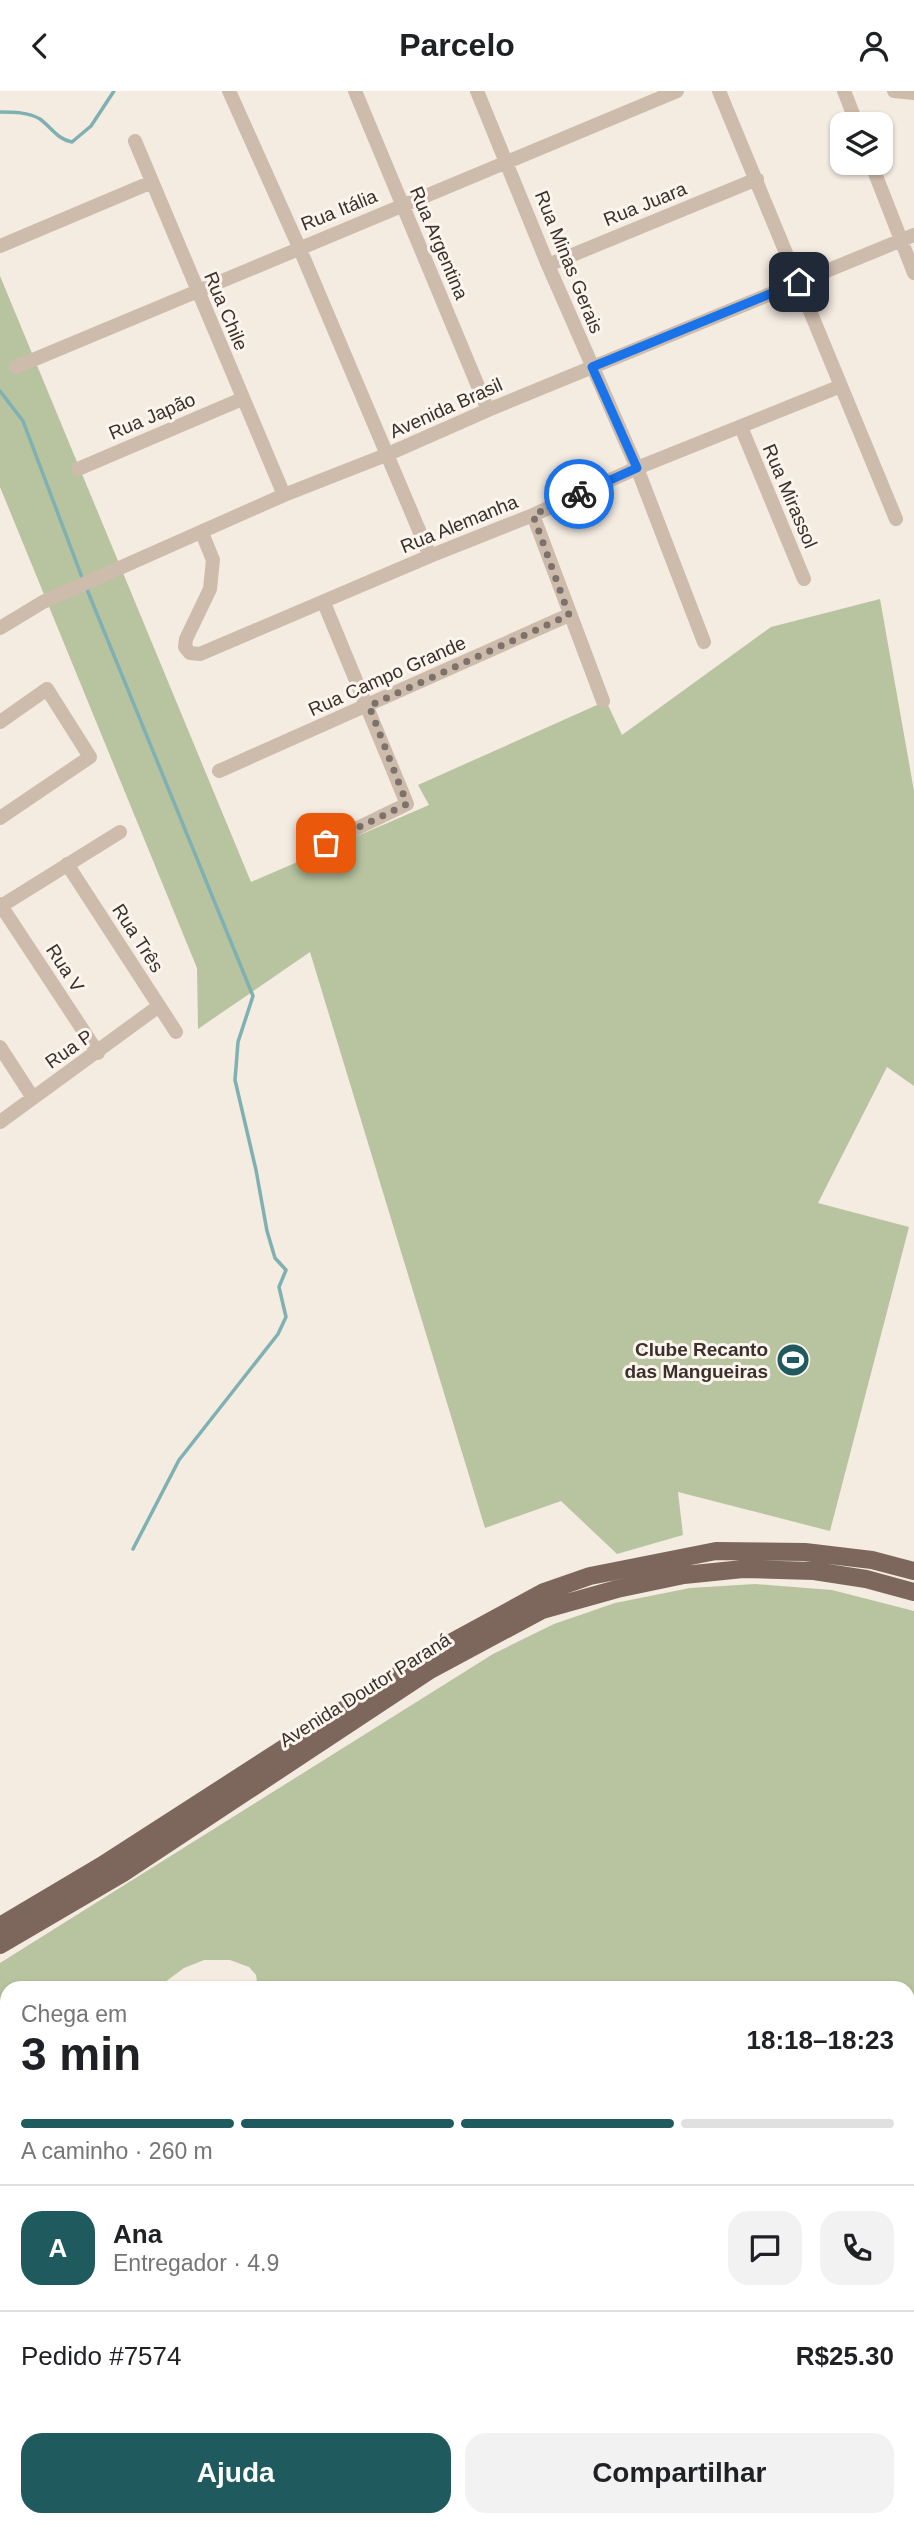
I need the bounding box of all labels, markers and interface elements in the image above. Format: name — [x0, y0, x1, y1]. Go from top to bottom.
icon: back — [21, 27, 59, 65]
text: Parcelo — [399, 27, 515, 63]
icon: person — [855, 27, 893, 65]
map controls — [830, 112, 893, 175]
button: layers — [830, 112, 893, 175]
street label: Rua Juara — [600, 178, 690, 230]
street label: Rua Argentina — [406, 183, 472, 303]
street label: Rua Itália — [298, 185, 381, 235]
street label: Rua Minas Gerais — [531, 188, 607, 336]
pin — [769, 252, 829, 312]
icon: home — [780, 263, 818, 301]
street label: Rua Chile — [200, 268, 252, 354]
street label: Avenida Brasil — [386, 374, 506, 442]
street label: Rua Japão — [106, 388, 198, 444]
street label: Rua Mirassol — [759, 441, 821, 551]
courier — [544, 459, 614, 529]
icon: bike — [560, 475, 598, 513]
street label: Rua Alemanha — [397, 491, 521, 557]
street label: Rua Campo Grande — [305, 632, 469, 720]
pin — [296, 813, 356, 873]
icon: bag — [307, 824, 345, 862]
street label: Rua Três — [108, 900, 168, 976]
street label: Rua V — [42, 940, 88, 996]
street label: Rua P — [41, 1025, 97, 1073]
place label: Clube Recanto das Mangueiras — [624, 1339, 768, 1382]
sports icon: Clube Recanto das Mangueiras — [774, 1341, 812, 1379]
street label: Avenida Doutor Paraná — [276, 1629, 455, 1751]
text: Chega em — [21, 2001, 127, 2027]
text: 18:18–18:23 — [747, 2025, 894, 2055]
text: 3 min — [21, 2028, 141, 2080]
text: A caminho · 260 m — [21, 2138, 213, 2164]
button: chat — [728, 2211, 802, 2285]
button: phone — [820, 2211, 894, 2285]
text: Ana — [113, 2219, 162, 2249]
text: A — [49, 2233, 67, 2263]
text: Entregador · 4.9 — [113, 2250, 279, 2276]
text: Pedido #7574 — [21, 2341, 181, 2371]
text: R$25.30 — [796, 2341, 894, 2371]
button: Ajuda — [21, 2433, 451, 2513]
button: Compartilhar — [465, 2433, 894, 2513]

